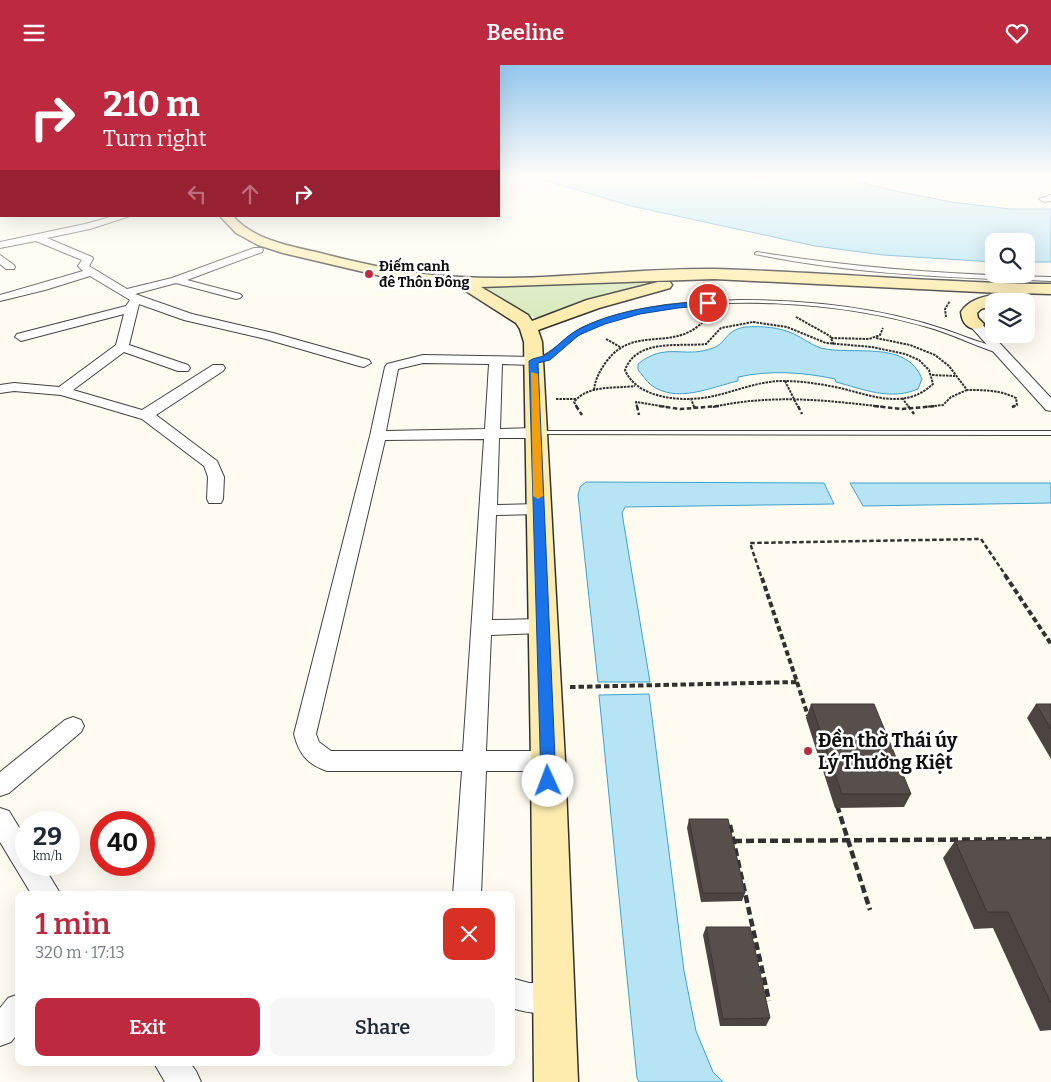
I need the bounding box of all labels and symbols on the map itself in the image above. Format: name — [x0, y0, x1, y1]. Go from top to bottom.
place label: Điếm canh đê Thôn Đông — [379, 257, 470, 291]
marker: Điếm canh đê Thôn Đông — [363, 268, 375, 280]
pin — [687, 282, 729, 324]
place label: Đền thờ Thái úy Lý Thường Kiệt — [818, 728, 958, 774]
marker: Đền thờ Thái úy Lý Thường Kiệt — [802, 745, 814, 757]
position arrow — [521, 754, 573, 806]
speed limit sign: 40 — [90, 811, 155, 876]

